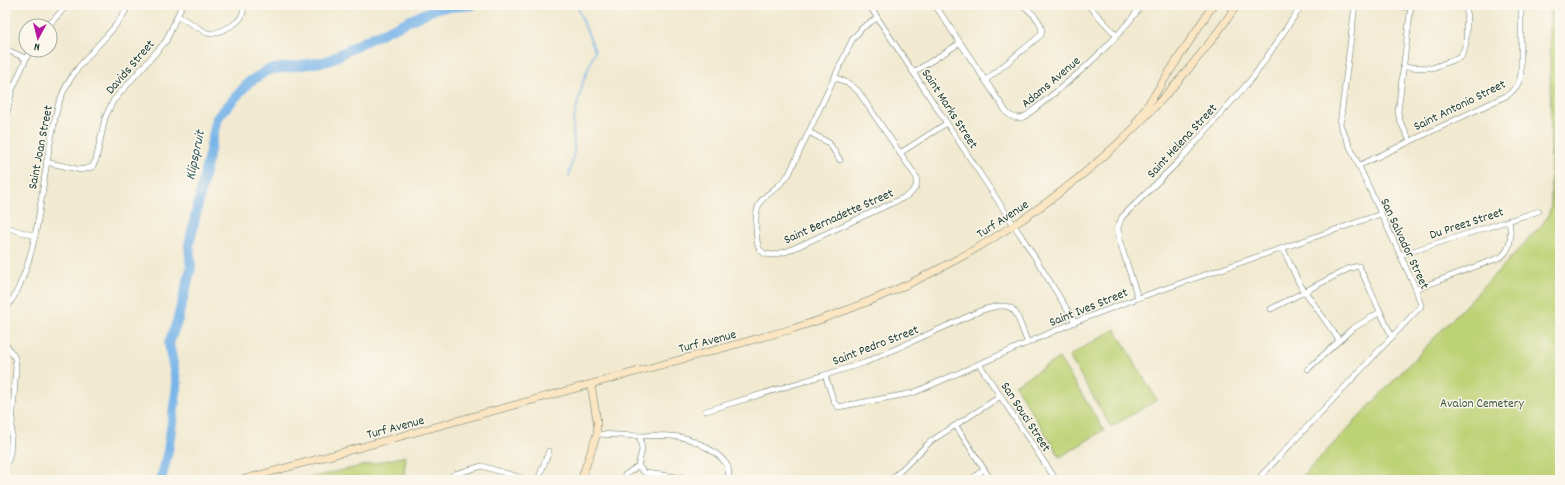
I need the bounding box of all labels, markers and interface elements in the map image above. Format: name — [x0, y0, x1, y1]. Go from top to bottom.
north arrow — [18, 18, 58, 58]
street label: Davids Street — [102, 36, 160, 99]
text: N — [33, 38, 41, 54]
street label: Adams Avenue — [1018, 52, 1086, 113]
street label: Saint Marks Street — [916, 66, 982, 153]
street label: Saint Antonio Street — [1411, 76, 1510, 137]
street label: Saint Helena Street — [1143, 100, 1223, 183]
street label: Saint Joan Street — [24, 104, 59, 191]
water label: Klipspruit — [181, 127, 211, 182]
street label: Saint Bernadette Street — [781, 184, 897, 250]
street label: San Salvador Street — [1374, 195, 1433, 293]
street label: Turf Avenue — [974, 196, 1033, 244]
street label: Du Preez Street — [1427, 203, 1506, 245]
street label: Saint Ives Street — [1047, 284, 1131, 333]
street label: Saint Pedro Street — [830, 321, 922, 371]
street label: Turf Avenue — [677, 326, 739, 359]
street label: San Souci Street — [995, 379, 1055, 456]
park label: Avalon Cemetery — [1440, 395, 1525, 414]
street label: Turf Avenue — [365, 412, 427, 445]

